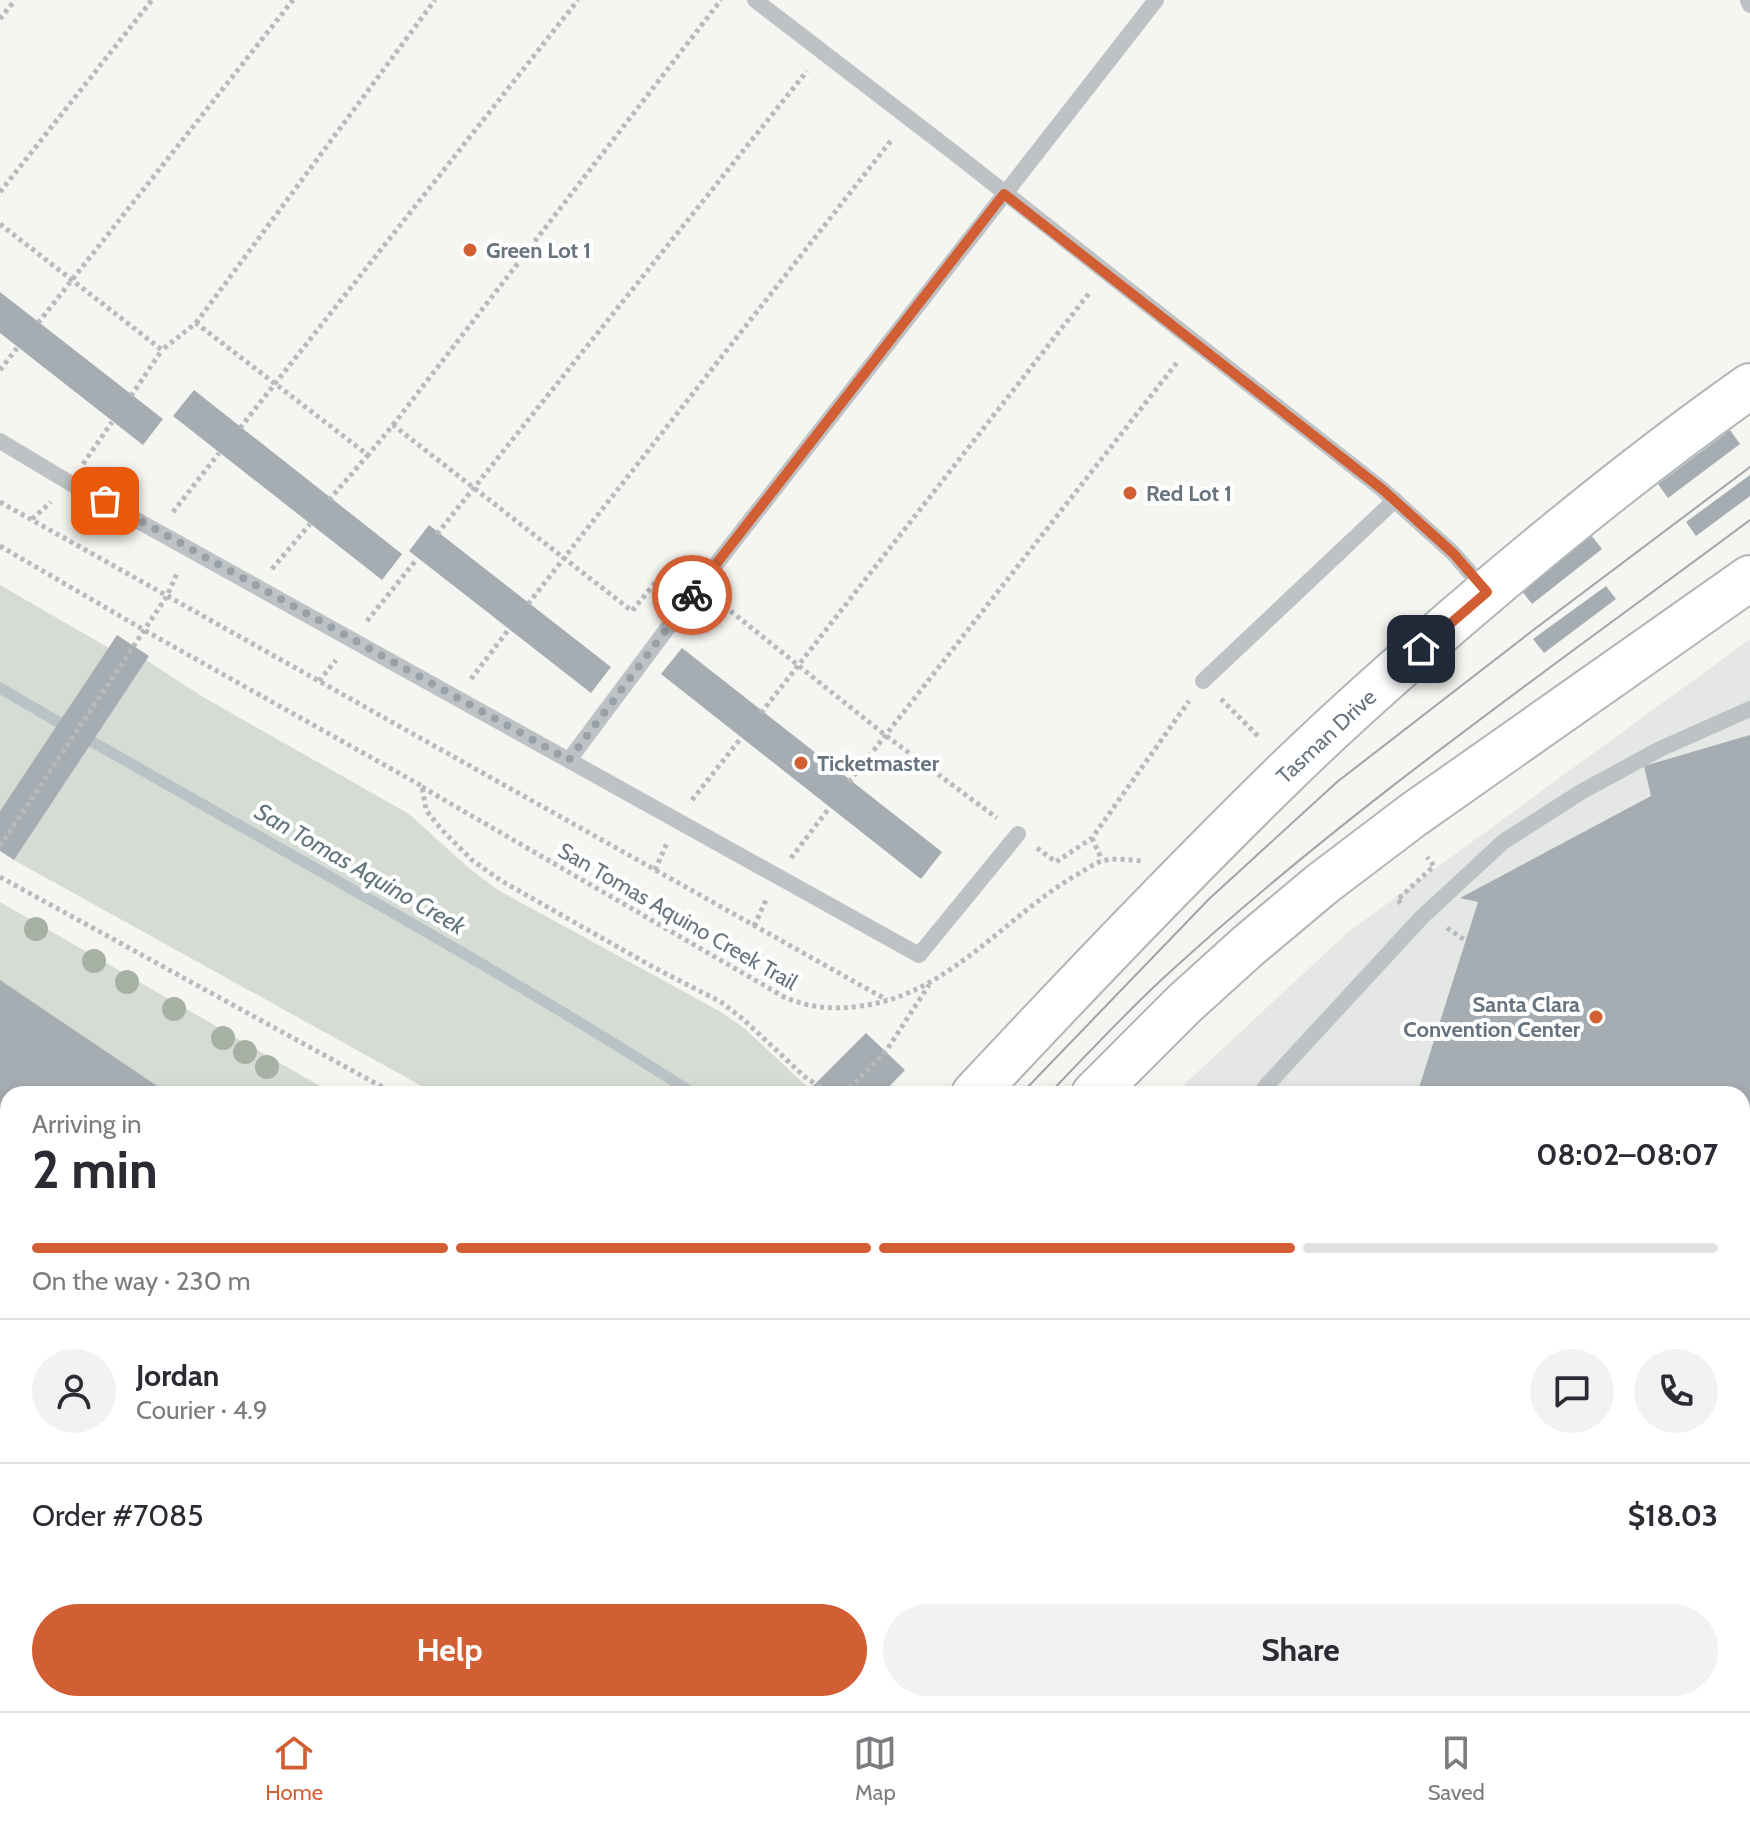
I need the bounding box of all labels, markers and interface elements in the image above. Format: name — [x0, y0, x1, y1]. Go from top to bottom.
place label: Green Lot 1 — [486, 237, 591, 264]
marker: Green Lot 1 — [461, 241, 479, 259]
pin — [71, 467, 139, 535]
icon: bag — [83, 479, 127, 523]
place label: Red Lot 1 — [1146, 480, 1232, 507]
marker: Red Lot 1 — [1121, 484, 1139, 502]
courier — [652, 555, 732, 635]
icon: bike — [670, 573, 714, 617]
pin — [1387, 615, 1455, 683]
icon: home — [1399, 627, 1443, 671]
street label: Tasman Drive — [1271, 683, 1382, 789]
place label: Ticketmaster — [817, 750, 940, 777]
marker: Ticketmaster — [792, 754, 810, 772]
water label: San Tomas Aquino Creek — [250, 797, 471, 941]
street label: San Tomas Aquino Creek Trail — [553, 837, 803, 997]
place label: Santa Clara Convention Center — [1403, 991, 1581, 1043]
marker: Santa Clara Convention Center — [1587, 1008, 1605, 1026]
text: Arriving in — [32, 1108, 142, 1140]
text: 08:02–08:07 — [1536, 1136, 1718, 1173]
text: 2 min — [32, 1138, 158, 1201]
text: On the way · 230 m — [32, 1265, 250, 1297]
button: person — [32, 1349, 116, 1433]
button: chat — [1530, 1349, 1614, 1433]
button: phone — [1634, 1349, 1718, 1433]
text: Jordan — [136, 1357, 219, 1394]
text: Courier · 4.9 — [136, 1394, 268, 1426]
text: Order #7085 — [32, 1497, 204, 1534]
text: $18.03 — [1628, 1497, 1718, 1534]
button: Help — [32, 1604, 867, 1696]
button: Share — [883, 1604, 1718, 1696]
tab: Home — [265, 1731, 323, 1806]
tab: Map — [853, 1731, 897, 1806]
tab: Saved — [1428, 1731, 1485, 1806]

